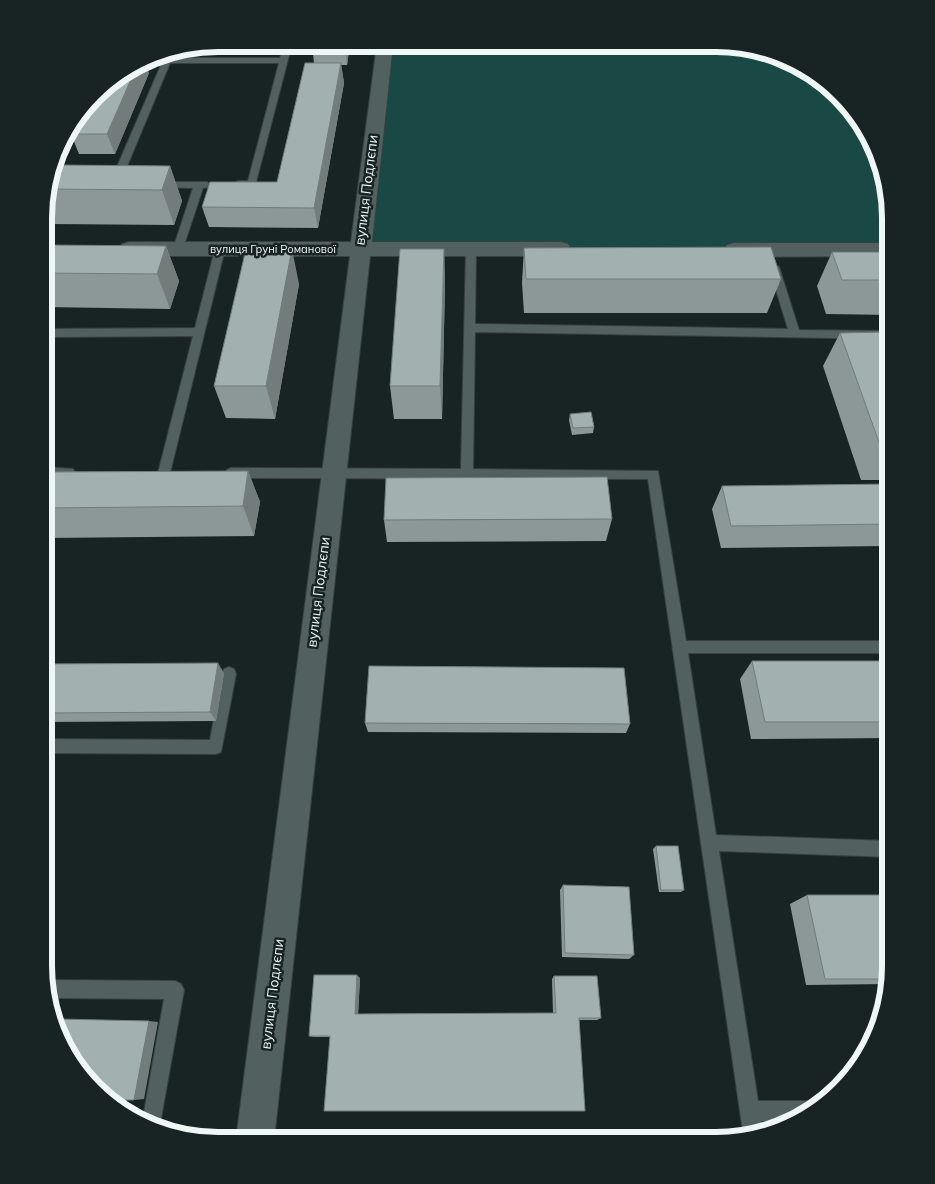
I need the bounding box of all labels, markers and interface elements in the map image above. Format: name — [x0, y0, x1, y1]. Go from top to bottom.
street label: вулиця Подлєпи — [350, 134, 382, 246]
street label: вулиця Груні Романової — [210, 242, 336, 256]
street label: вулиця Подлєпи — [302, 536, 334, 648]
street label: вулиця Подлєпи — [256, 938, 288, 1050]

